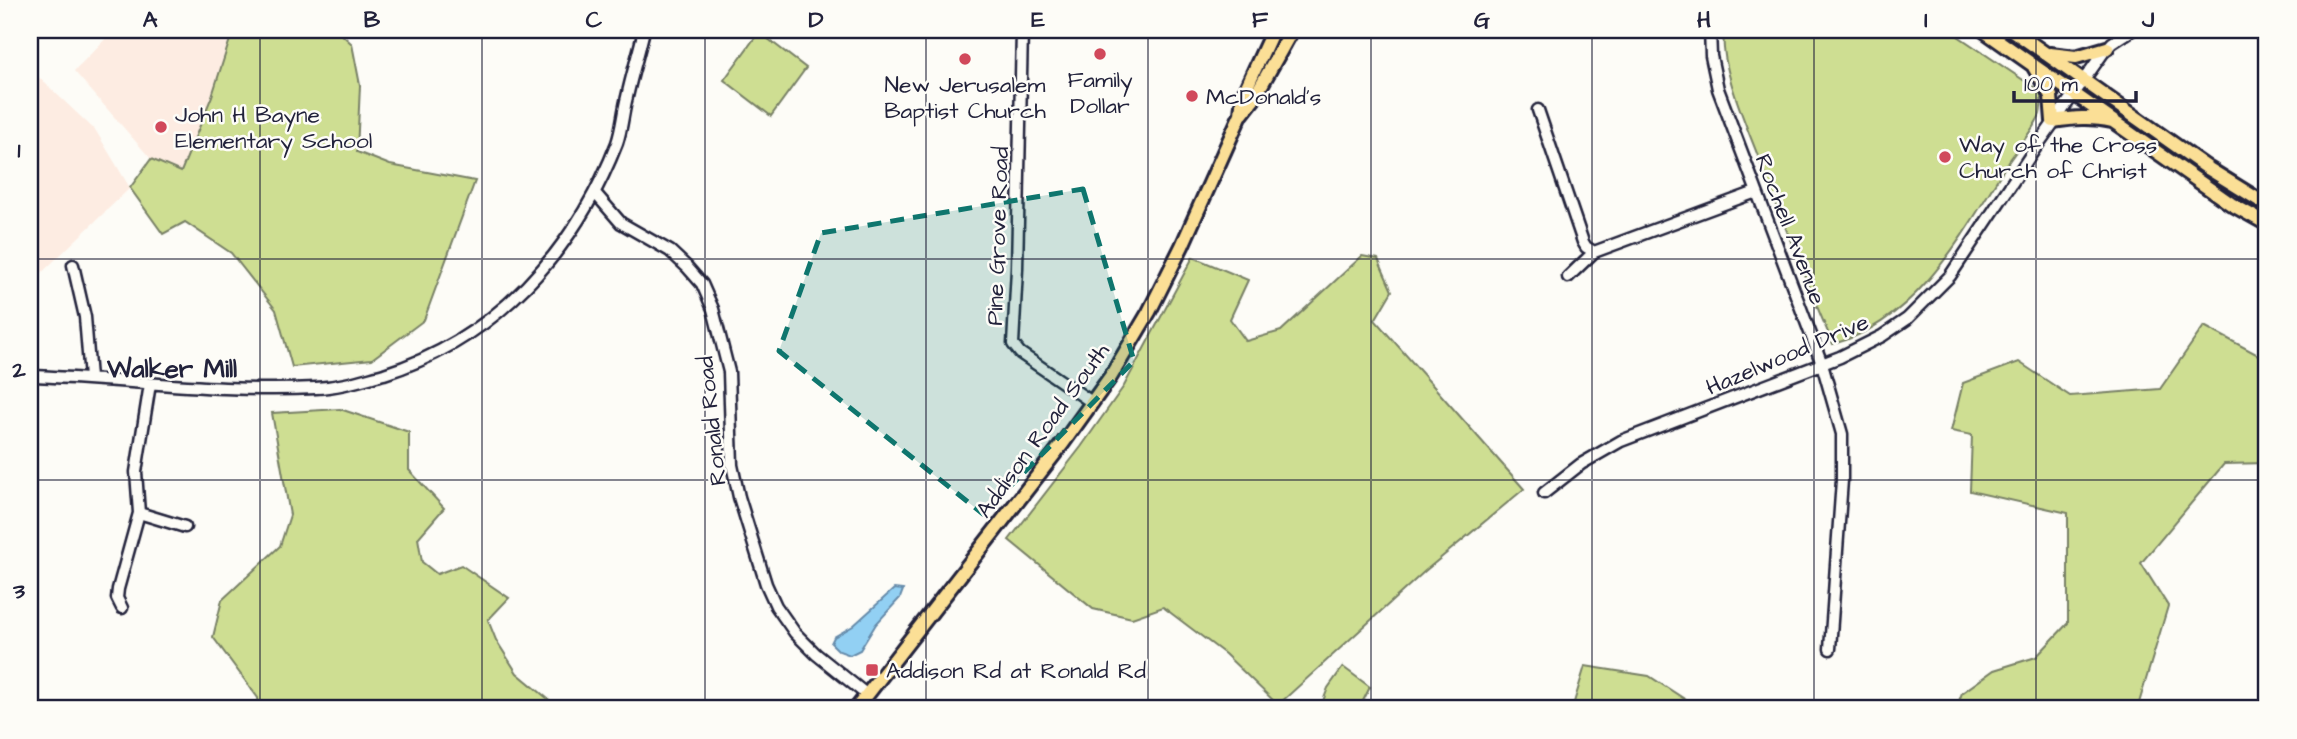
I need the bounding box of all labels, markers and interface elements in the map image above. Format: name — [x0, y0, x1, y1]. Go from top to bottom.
text: A — [143, 4, 158, 36]
text: B — [364, 4, 381, 36]
text: C — [586, 4, 603, 36]
text: D — [809, 4, 824, 36]
text: E — [1031, 4, 1045, 36]
text: F — [1252, 4, 1269, 36]
text: G — [1474, 4, 1490, 36]
text: H — [1697, 4, 1711, 36]
text: I — [1924, 4, 1928, 36]
text: J — [2141, 4, 2155, 36]
marker: Family Dollar — [1092, 46, 1108, 62]
marker: New Jerusalem Baptist Church — [957, 51, 973, 67]
scale bar — [2014, 60, 2136, 104]
place label: Family Dollar — [1067, 64, 1133, 122]
place label: New Jerusalem Baptist Church — [884, 69, 1046, 127]
text: 100 m — [2024, 70, 2079, 99]
place label: McDonald's — [1206, 81, 1321, 113]
marker: McDonald's — [1184, 88, 1200, 104]
place label: John H Bayne Elementary School — [175, 99, 372, 158]
marker: John H Bayne Elementary School — [153, 119, 169, 135]
place label: Way of the Cross Church of Christ — [1959, 129, 2157, 187]
text: 1 — [18, 134, 21, 166]
street label: Pine Grove Road — [979, 146, 1017, 326]
street label: Rochell Avenue — [1747, 149, 1833, 309]
marker: Way of the Cross Church of Christ — [1937, 149, 1953, 165]
street label: Hazelwood Drive — [1701, 306, 1874, 404]
street label: Addison Road South — [968, 336, 1118, 525]
district label: Walker Mill — [106, 351, 237, 387]
text: 2 — [11, 354, 26, 386]
street label: Ronald Road — [689, 354, 735, 487]
text: 3 — [12, 575, 25, 607]
place label: Addison Rd at Ronald Rd — [886, 655, 1146, 687]
marker: Addison Rd at Ronald Rd — [864, 662, 880, 678]

